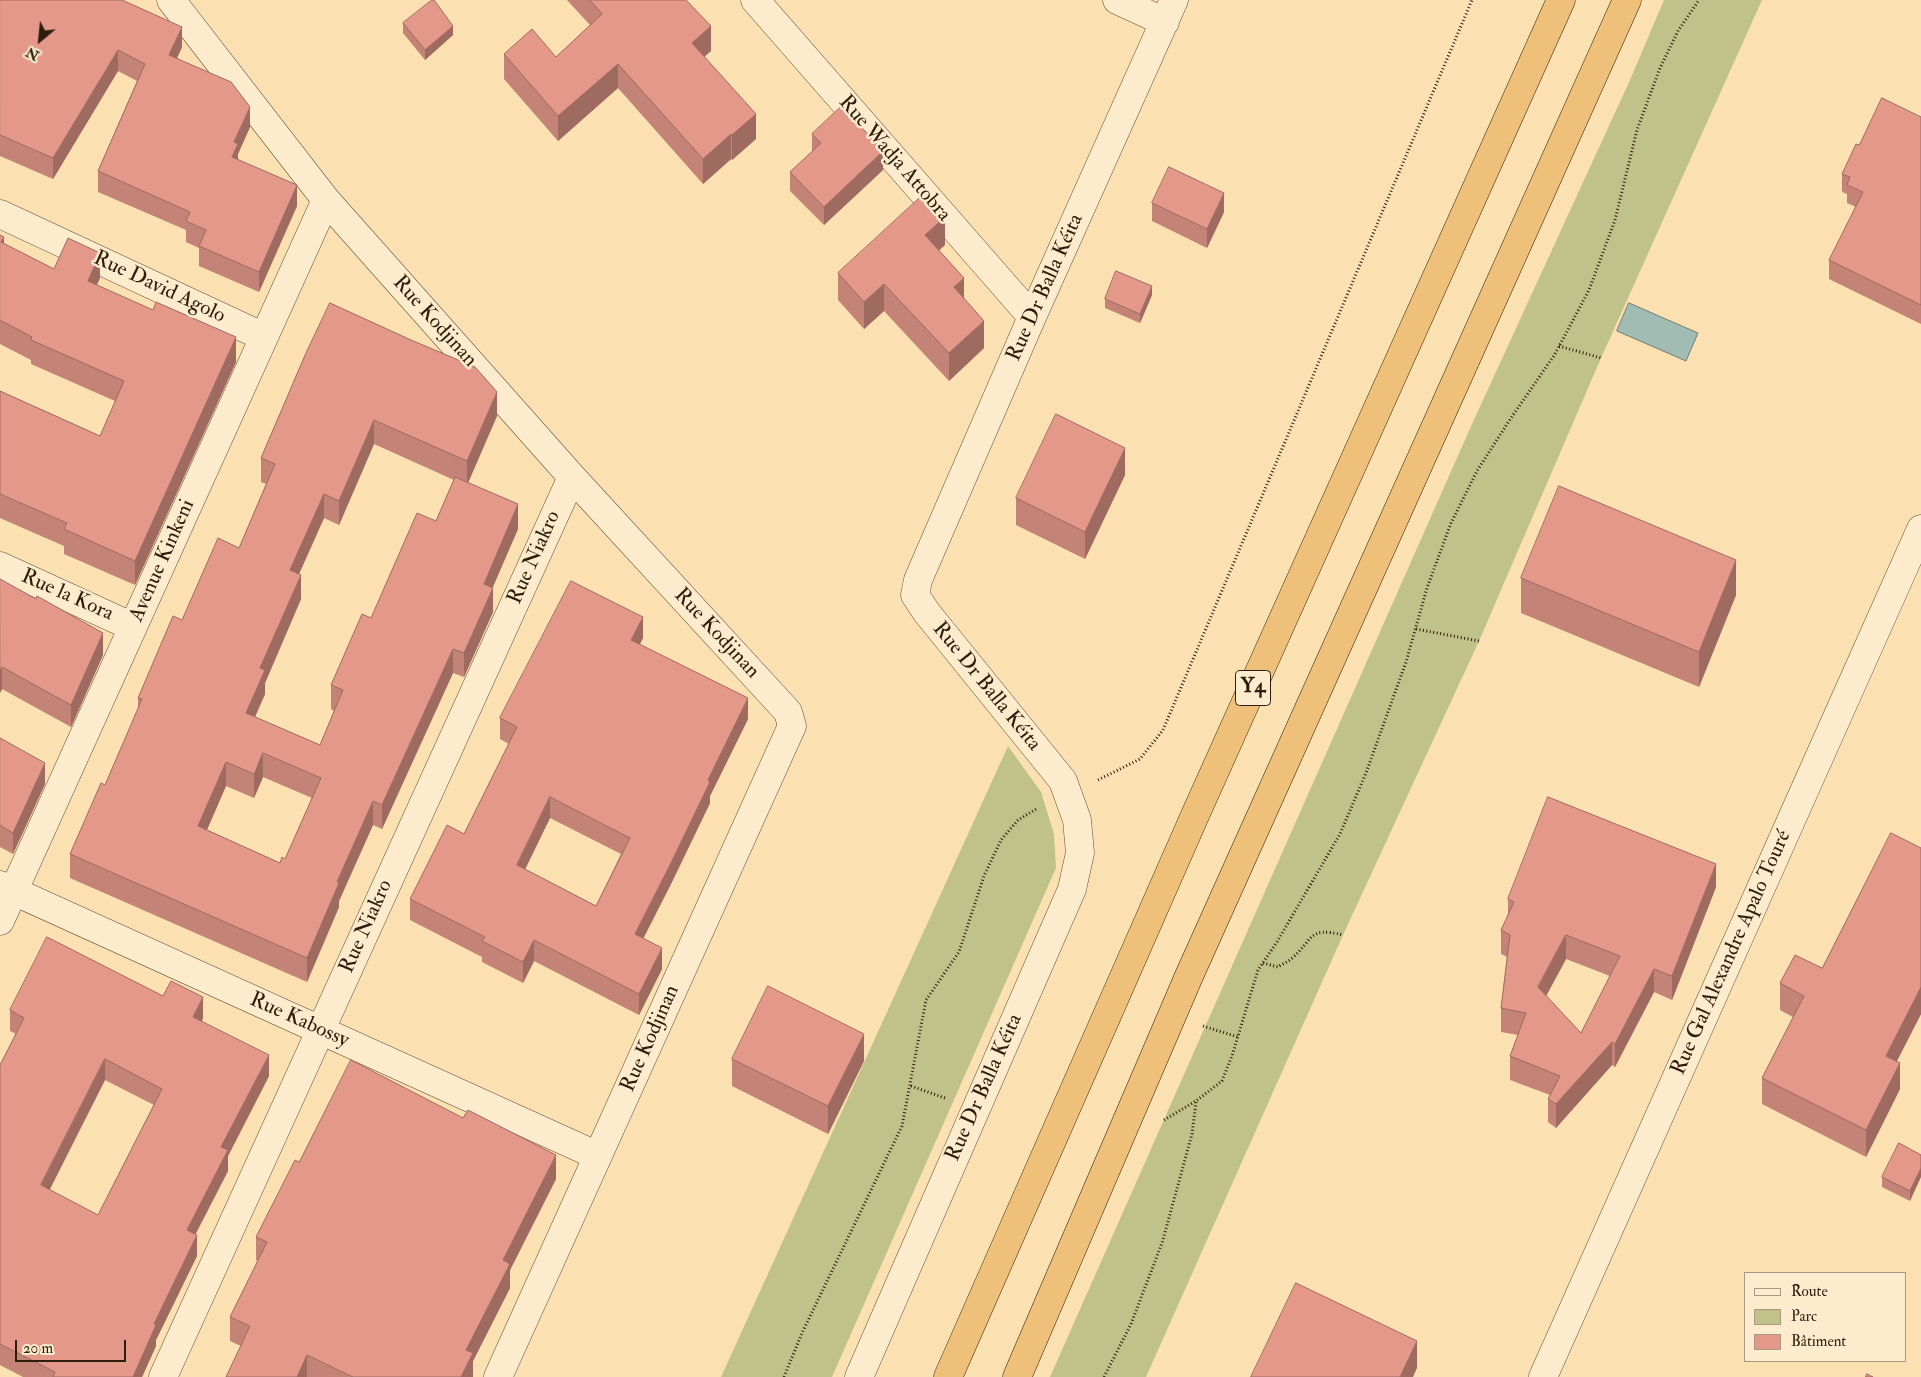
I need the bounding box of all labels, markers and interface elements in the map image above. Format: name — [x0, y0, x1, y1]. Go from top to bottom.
north arrow — [15, 15, 65, 65]
text: N — [23, 43, 42, 64]
street label: Rue Wadja Attobra — [832, 91, 956, 227]
street label: Rue Dr Balla Kéita — [1002, 210, 1090, 366]
street label: Rue David Agolo — [89, 246, 229, 330]
street label: Rue Kodjinan — [386, 271, 482, 373]
street label: Avenue Kinkeni — [125, 496, 201, 626]
street label: Rue Niakro — [503, 507, 567, 609]
street label: Rue la Kora — [17, 565, 117, 627]
street label: Rue Kodjinan — [668, 584, 764, 684]
street label: Rue Dr Balla Kéita — [926, 617, 1046, 757]
road number: Y4 — [1236, 670, 1270, 706]
street label: Rue Gal Alexandre Apalo Touré — [1667, 827, 1797, 1079]
street label: Rue Niakro — [335, 876, 399, 978]
street label: Rue Kodjinan — [616, 982, 686, 1096]
street label: Rue Kabossy — [245, 988, 353, 1054]
street label: Rue Dr Balla Kéita — [941, 1010, 1029, 1166]
legend — [1744, 1272, 1906, 1362]
text: Route — [1791, 1282, 1828, 1301]
text: Parc — [1791, 1307, 1817, 1326]
scale bar — [18, 1330, 129, 1362]
text: Bâtiment — [1791, 1332, 1846, 1351]
text: 20 m — [23, 1339, 53, 1358]

